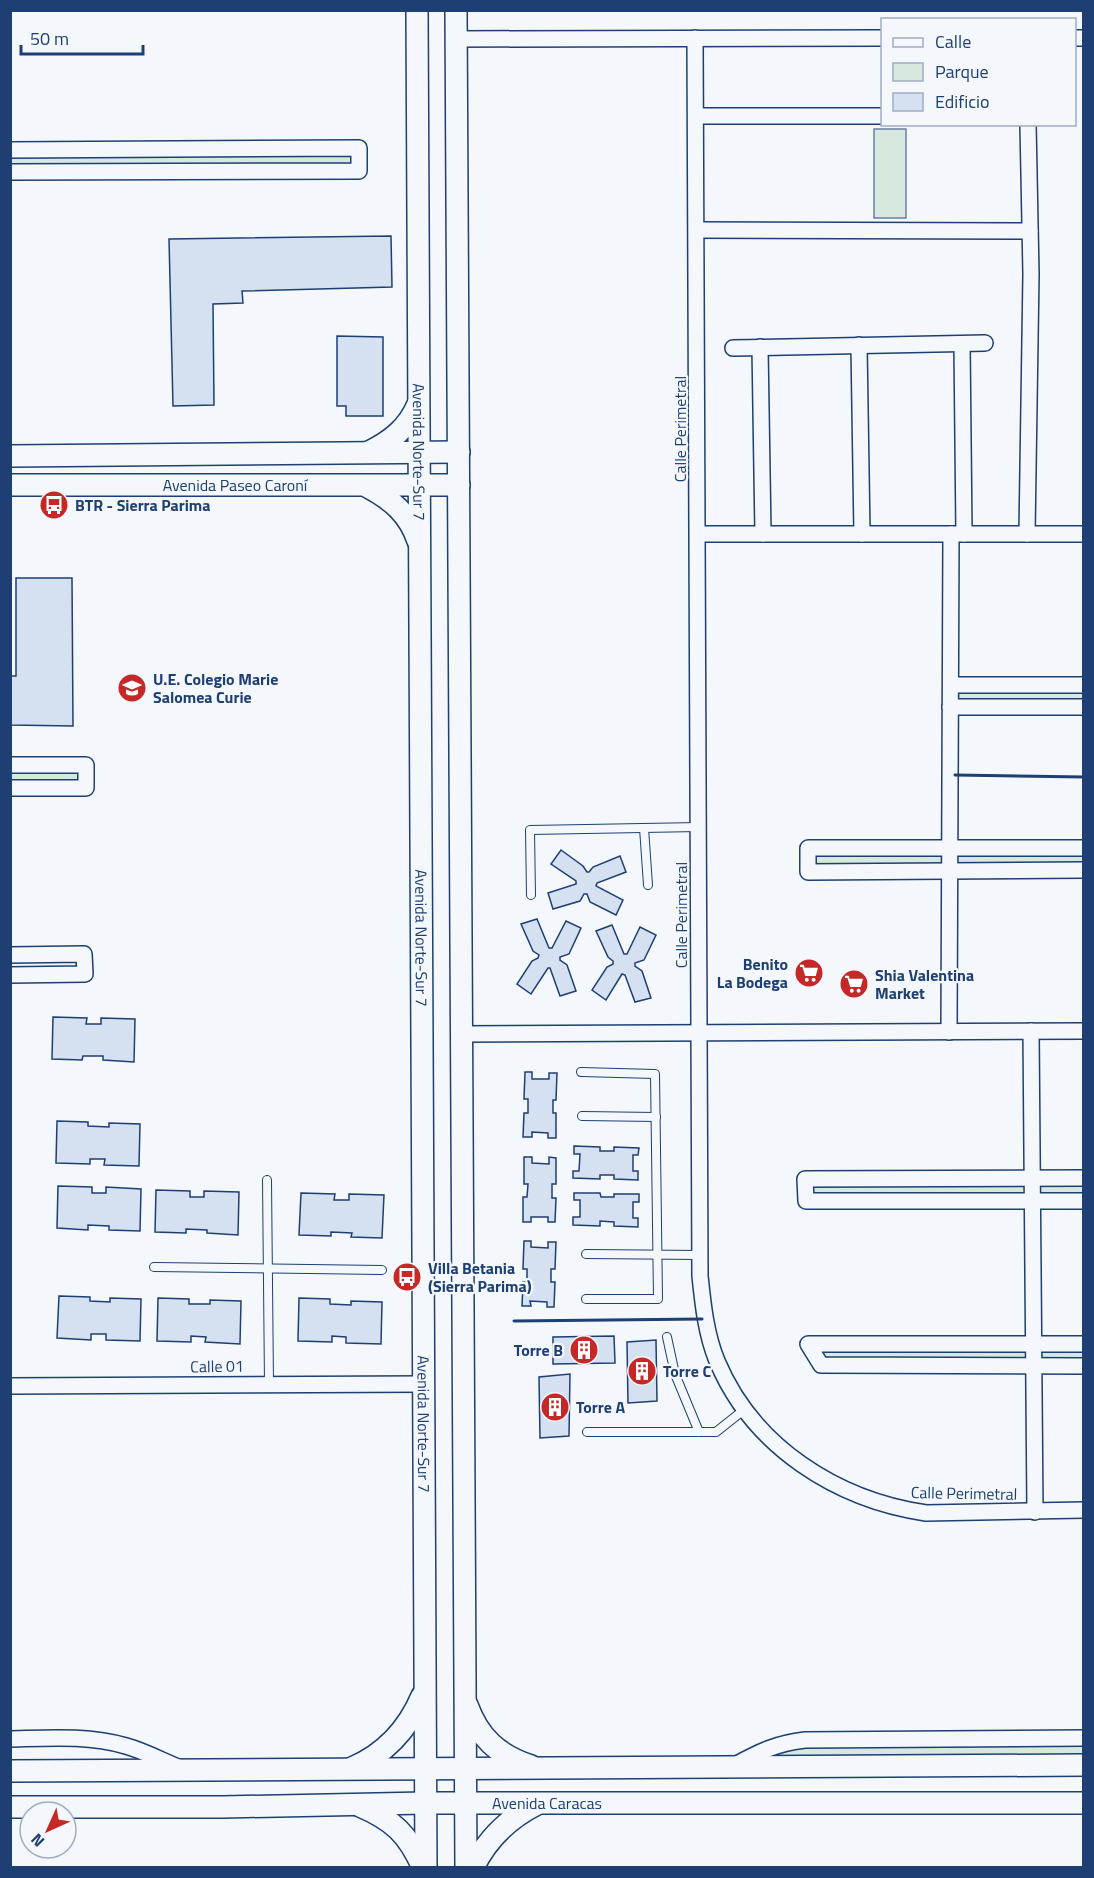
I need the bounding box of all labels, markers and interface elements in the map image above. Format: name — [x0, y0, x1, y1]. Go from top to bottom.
scale bar — [21, 18, 142, 56]
legend — [881, 18, 1076, 126]
text: 50 m — [30, 25, 69, 52]
text: Calle — [935, 28, 971, 55]
text: Parque — [935, 58, 989, 85]
text: Edificio — [935, 88, 989, 115]
street label: Calle Perimetral — [668, 376, 692, 482]
street label: Avenida Norte-Sur 7 — [407, 383, 431, 521]
street label: Avenida Paseo Caroní — [163, 473, 309, 497]
bus stop icon: BTR - Sierra Parima — [38, 489, 70, 521]
place label: BTR - Sierra Parima — [75, 493, 210, 517]
place label: U.E. Colegio Marie Salomea Curie — [153, 667, 278, 709]
school or university icon: U.E. Colegio Marie Salomea Curie — [116, 672, 148, 704]
street label: Calle Perimetral — [669, 862, 693, 968]
street label: Avenida Norte-Sur 7 — [409, 869, 434, 1007]
place label: Benito La Bodega — [717, 952, 788, 994]
supermarket icon: Benito La Bodega — [793, 957, 825, 989]
place label: Shia Valentina Market — [875, 963, 974, 1005]
supermarket icon: Shia Valentina Market — [838, 968, 870, 1000]
place label: Villa Betania (Sierra Parima) — [428, 1256, 532, 1298]
bus stop icon: Villa Betania (Sierra Parima) — [391, 1261, 423, 1293]
building icon: Torre B — [568, 1334, 600, 1366]
place label: Torre B — [514, 1338, 563, 1362]
street label: Calle 01 — [190, 1354, 244, 1378]
street label: Avenida Norte-Sur 7 — [412, 1355, 436, 1493]
building icon: Torre C — [626, 1355, 658, 1387]
place label: Torre C — [663, 1359, 711, 1383]
building icon: Torre A — [539, 1391, 571, 1423]
place label: Torre A — [576, 1395, 625, 1419]
street label: Calle Perimetral — [911, 1480, 1017, 1506]
street label: Avenida Caracas — [492, 1791, 602, 1815]
north arrow — [18, 1800, 78, 1860]
text: N — [25, 1828, 50, 1853]

